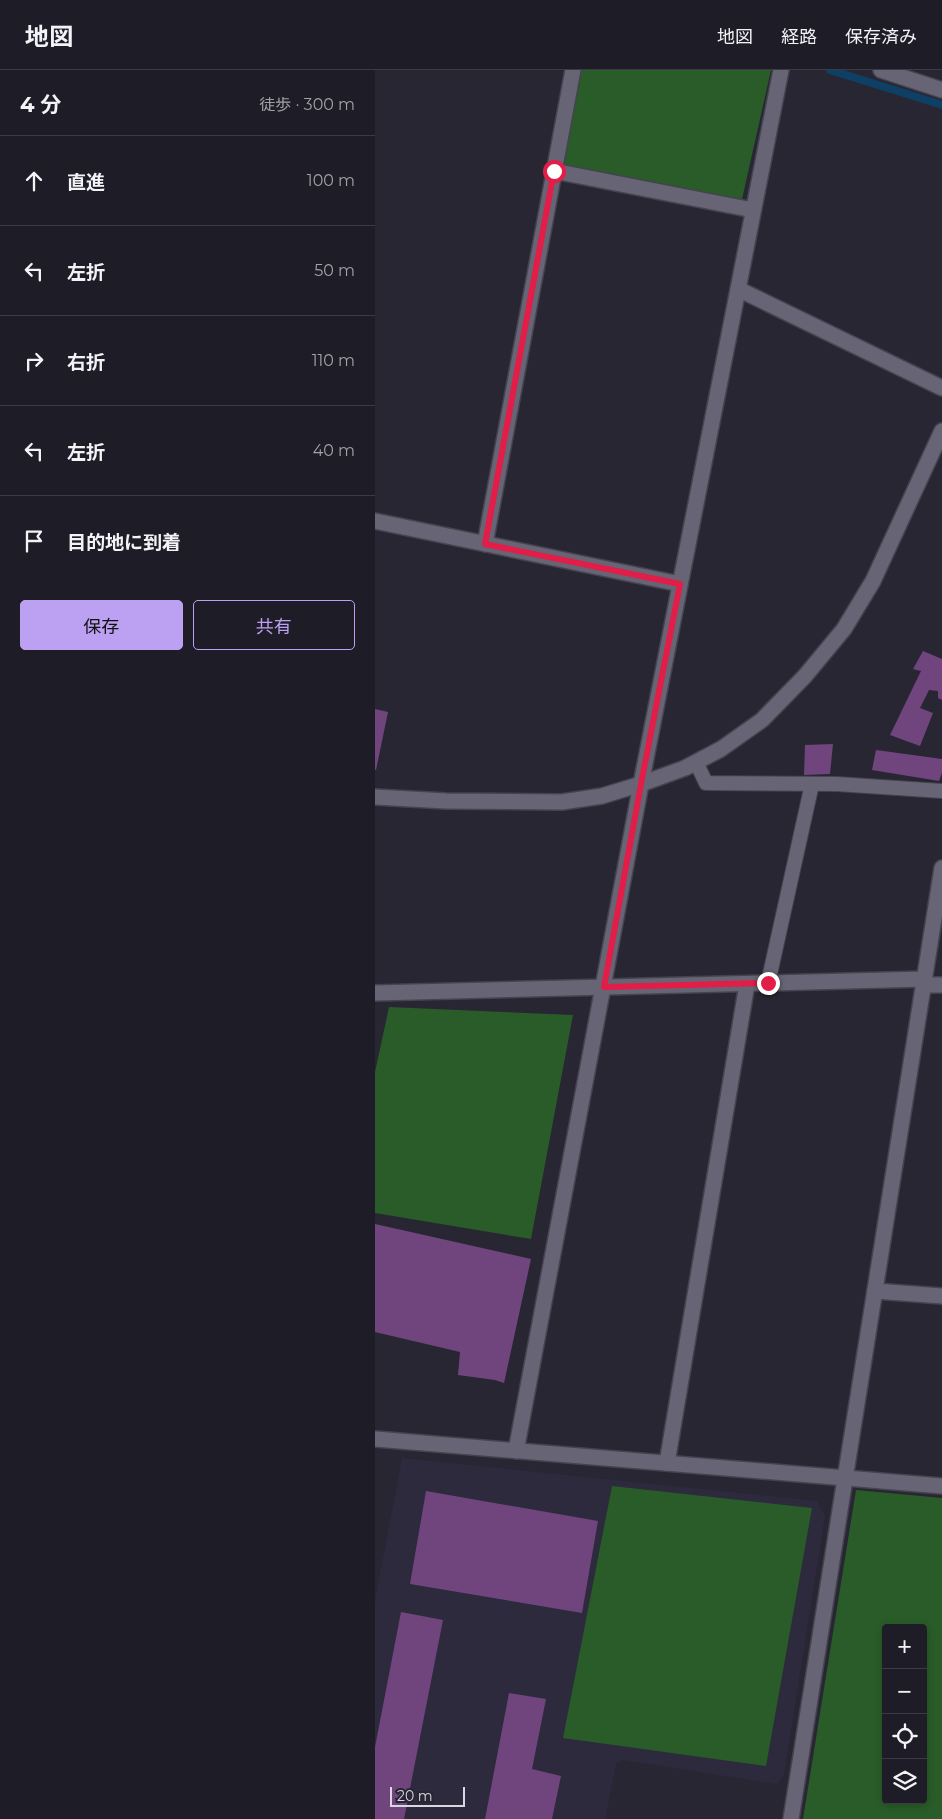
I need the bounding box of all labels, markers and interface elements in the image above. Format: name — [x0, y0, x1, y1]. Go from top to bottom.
text: 地図 — [25, 22, 73, 51]
text: 地図 — [717, 26, 753, 48]
text: 経路 — [781, 26, 817, 48]
text: 保存済み — [845, 26, 917, 48]
text: 4 分 — [20, 92, 61, 117]
text: 徒歩 · 300 m — [259, 95, 355, 114]
route start — [543, 160, 566, 183]
icon: ahead — [20, 167, 48, 195]
text: 直進 — [67, 171, 105, 194]
text: 100 m — [307, 171, 355, 190]
icon: left — [20, 257, 48, 285]
text: 左折 — [67, 261, 105, 284]
text: 50 m — [314, 261, 355, 280]
icon: right — [20, 347, 48, 375]
text: 右折 — [67, 351, 105, 374]
text: 110 m — [312, 351, 355, 370]
icon: left — [20, 437, 48, 465]
text: 左折 — [67, 441, 105, 464]
text: 40 m — [313, 441, 355, 460]
icon: arrive — [20, 527, 48, 555]
text: 目的地に到着 — [67, 531, 181, 554]
button: 保存 — [20, 600, 183, 650]
button: 共有 — [193, 600, 355, 650]
route end — [757, 972, 780, 995]
map controls — [882, 1624, 927, 1804]
button: + — [882, 1624, 927, 1669]
button: − — [882, 1669, 927, 1714]
button: locate — [882, 1714, 927, 1759]
button: layers — [882, 1759, 927, 1804]
scale bar — [390, 1784, 465, 1807]
text: 20 m — [397, 1787, 433, 1805]

